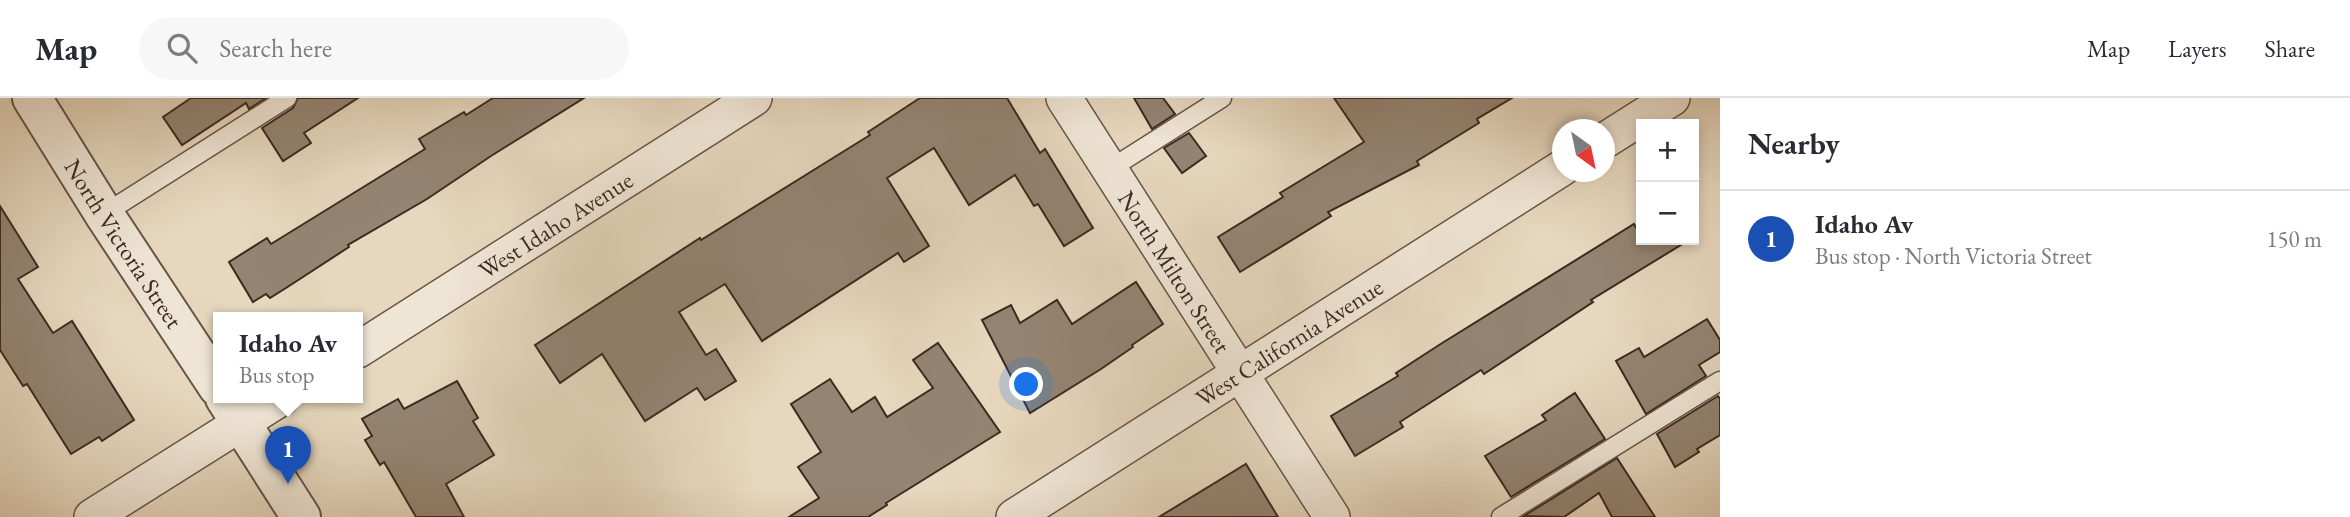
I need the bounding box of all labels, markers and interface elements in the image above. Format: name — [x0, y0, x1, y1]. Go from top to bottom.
search box — [139, 17, 629, 80]
text: Map — [35, 27, 97, 70]
icon: search — [163, 29, 201, 67]
text: Search here — [219, 31, 332, 65]
text: Map — [2087, 33, 2130, 64]
text: Layers — [2168, 33, 2227, 64]
text: Share — [2265, 33, 2315, 64]
north arrow — [1552, 119, 1615, 182]
map controls — [1636, 119, 1699, 245]
button: + — [1636, 119, 1699, 182]
text: Nearby — [1748, 124, 1840, 163]
street label: North Victoria Street — [58, 153, 191, 334]
street label: West Idaho Avenue — [472, 164, 638, 285]
button: − — [1636, 182, 1699, 245]
street label: North Milton Street — [1112, 185, 1239, 359]
text: Idaho Av — [1815, 207, 1913, 241]
text: 1 — [1765, 224, 1777, 254]
text: 150 m — [2266, 224, 2322, 254]
text: Bus stop · North Victoria Street — [1815, 241, 2092, 271]
street label: West California Avenue — [1189, 271, 1389, 413]
popup — [213, 312, 363, 403]
text: Idaho Av — [239, 326, 337, 360]
text: Bus stop — [239, 360, 315, 390]
your location — [1009, 367, 1043, 401]
pin: 1 — [265, 426, 311, 484]

